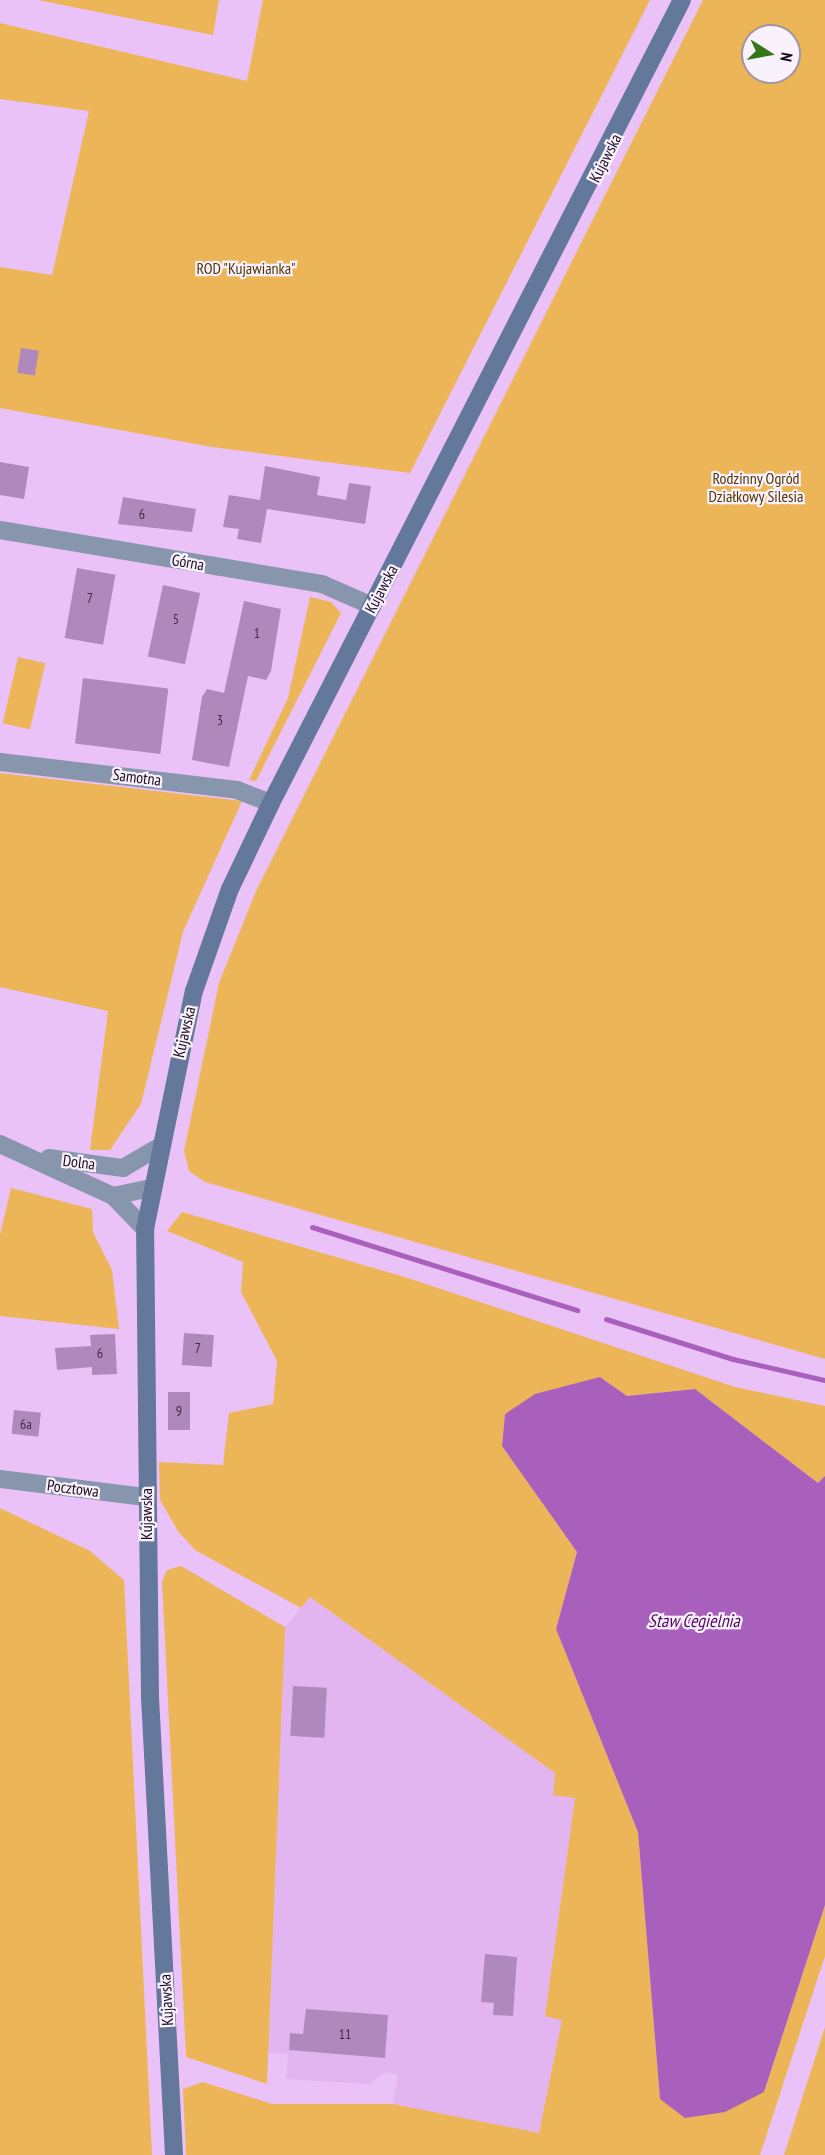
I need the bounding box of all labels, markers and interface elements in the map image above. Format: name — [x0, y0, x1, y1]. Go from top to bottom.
north arrow — [741, 24, 801, 84]
text: N — [776, 51, 797, 63]
street label: Kujawska — [585, 131, 625, 185]
park label: ROD "Kujawianka" — [196, 258, 296, 278]
park label: Rodzinny Ogród Działkowy Silesia — [708, 468, 804, 506]
house number: 6 — [139, 506, 145, 522]
street label: Górna — [170, 550, 206, 574]
street label: Kujawska — [360, 562, 402, 616]
house number: 7 — [87, 590, 93, 606]
house number: 5 — [173, 611, 179, 627]
house number: 1 — [254, 625, 260, 641]
house number: 3 — [217, 712, 223, 728]
street label: Samotna — [112, 765, 162, 789]
street label: Kujawska — [169, 1005, 199, 1059]
street label: Dolna — [62, 1150, 96, 1174]
house number: 7 — [195, 1340, 201, 1356]
house number: 6 — [97, 1345, 103, 1361]
house number: 9 — [176, 1403, 182, 1419]
house number: 6a — [20, 1416, 32, 1432]
street label: Pocztowa — [46, 1475, 100, 1501]
street label: Kujawska — [136, 1488, 156, 1540]
water label: Staw Cegielnia — [648, 1610, 740, 1632]
street label: Kujawska — [155, 1974, 177, 2026]
house number: 11 — [339, 2026, 351, 2042]

